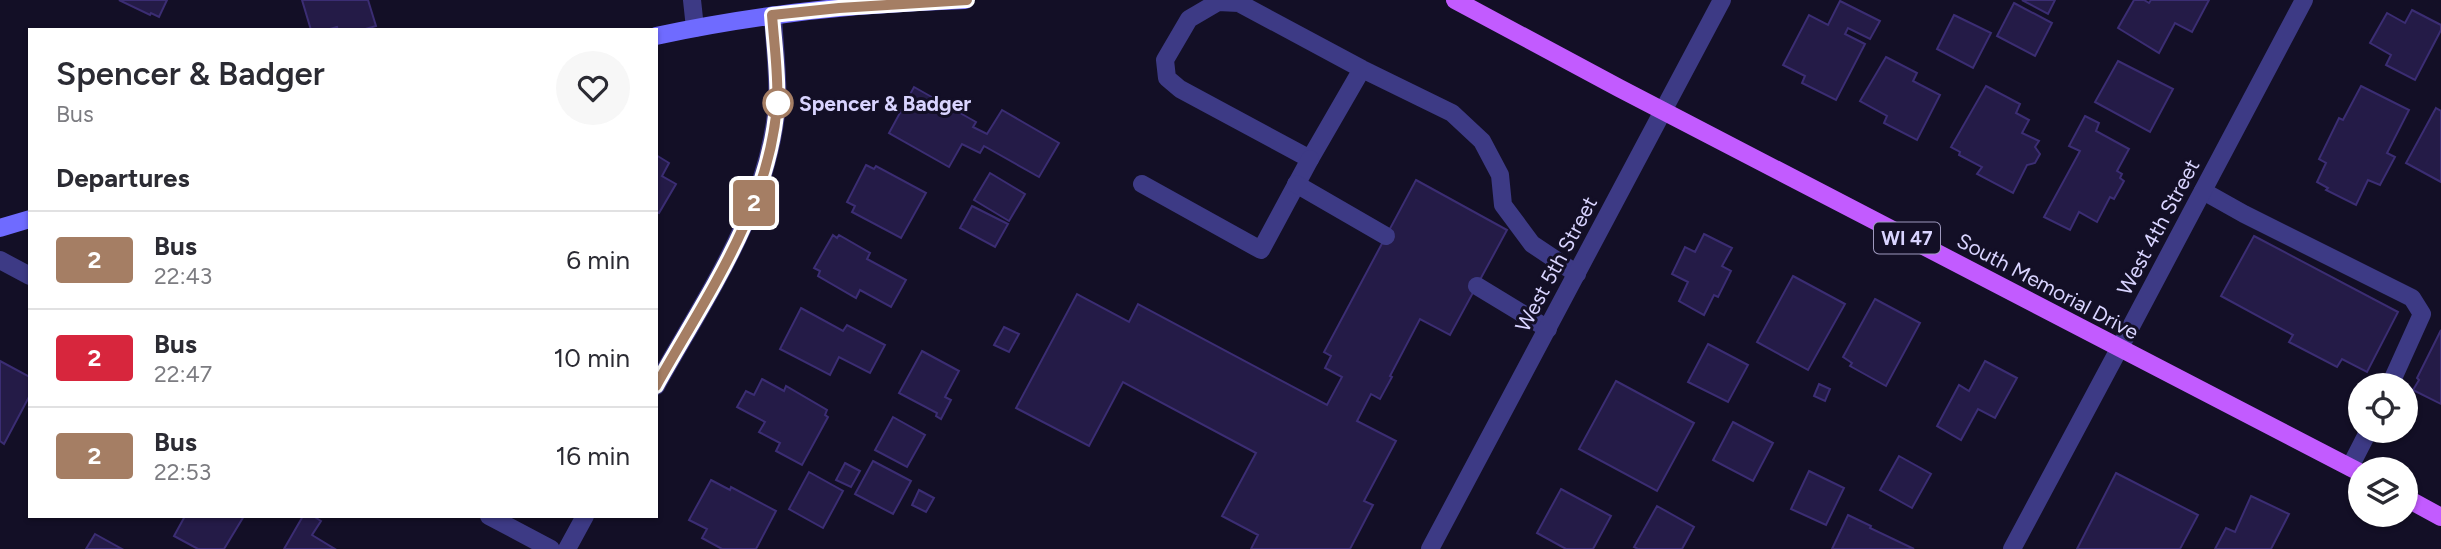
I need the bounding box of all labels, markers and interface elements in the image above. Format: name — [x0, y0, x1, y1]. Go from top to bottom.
button: heart — [556, 51, 630, 125]
text: Spencer & Badger — [56, 54, 325, 93]
marker: Spencer & Badger — [763, 88, 793, 118]
place label: Spencer & Badger — [799, 91, 971, 116]
text: Bus — [56, 100, 94, 128]
street label: West 4th Street — [2112, 155, 2204, 299]
text: Departures — [56, 162, 190, 194]
line badge: 2 — [731, 180, 777, 226]
text: 2 — [747, 188, 761, 217]
street label: West 5th Street — [1510, 192, 1602, 336]
road number: WI 47 — [1874, 222, 1940, 254]
street label: South Memorial Drive — [1953, 228, 2143, 344]
text: Bus — [154, 230, 197, 262]
text: 6 min — [566, 244, 630, 276]
text: 2 — [88, 245, 101, 274]
text: 22:43 — [154, 262, 212, 290]
text: Bus — [154, 328, 197, 360]
text: 10 min — [554, 342, 630, 374]
text: 2 — [88, 343, 101, 372]
text: 22:47 — [154, 360, 212, 388]
map controls — [2348, 373, 2418, 527]
button: locate — [2348, 373, 2418, 443]
text: Bus — [154, 426, 197, 458]
text: 16 min — [555, 440, 630, 472]
text: 2 — [88, 441, 101, 470]
button: layers — [2348, 457, 2418, 527]
text: 22:53 — [154, 458, 211, 486]

